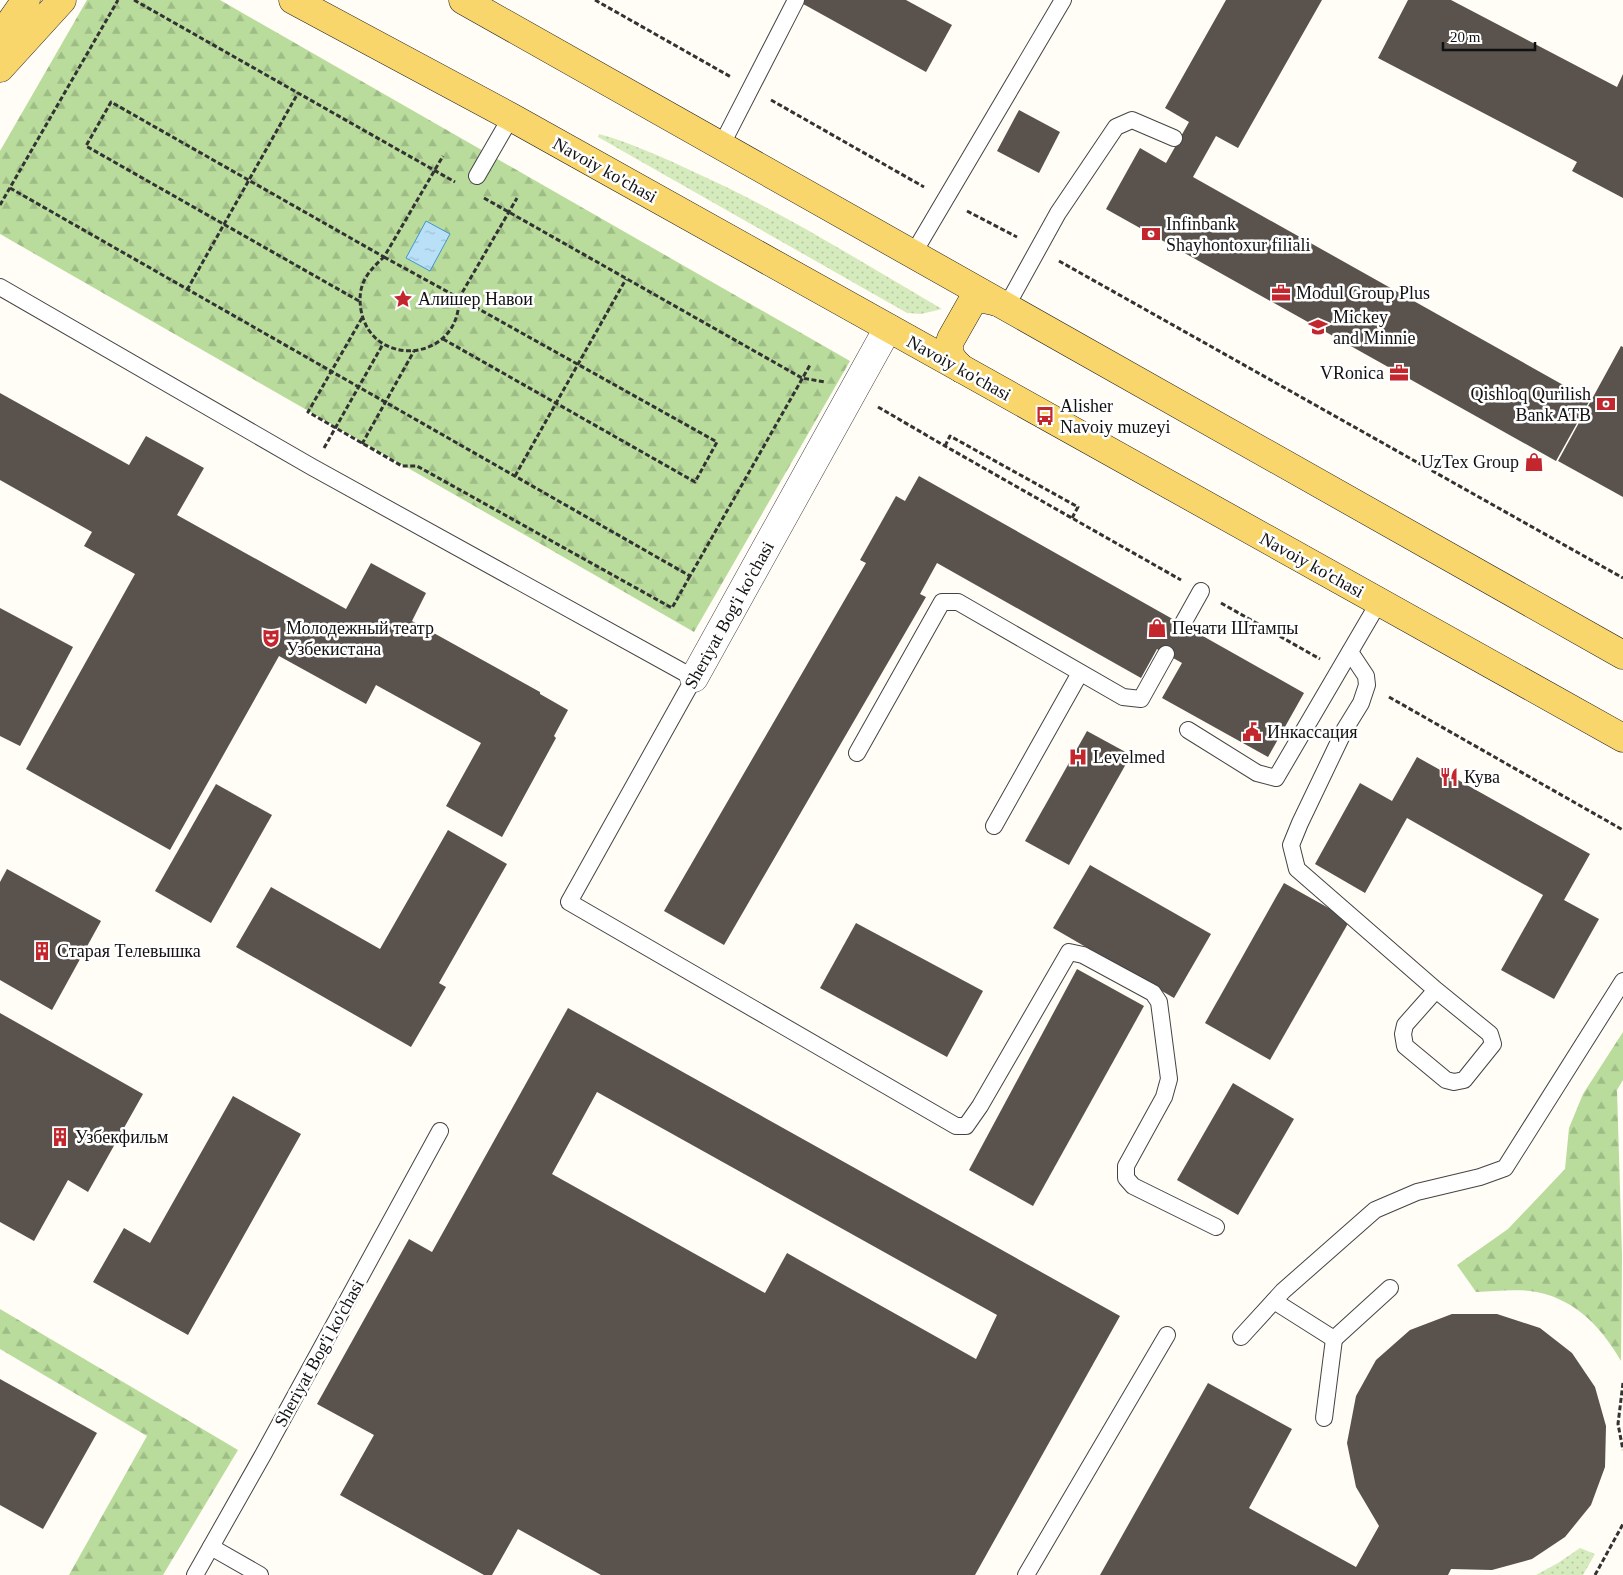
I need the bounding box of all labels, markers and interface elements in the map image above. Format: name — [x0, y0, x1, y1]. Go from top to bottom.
scale bar — [1443, 20, 1536, 52]
text: 20 m — [1450, 29, 1481, 45]
street label: Navoiy ko'chasi — [550, 133, 660, 207]
place label: Infinbank Shayhontoxur filiali — [1166, 214, 1310, 255]
bank icon: Infinbank Shayhontoxur filiali — [1140, 223, 1162, 245]
office icon: Modul Group Plus — [1270, 282, 1292, 304]
place label: Modul Group Plus — [1296, 283, 1430, 303]
place icon: Алишер Навои — [392, 288, 414, 310]
place label: Алишер Навои — [418, 289, 533, 309]
place label: Mickey and Minnie — [1333, 307, 1416, 348]
school or university icon: Mickey and Minnie — [1307, 316, 1329, 338]
street label: Navoiy ko'chasi — [904, 331, 1014, 405]
office icon: VRonica — [1388, 362, 1410, 384]
place label: VRonica — [1320, 363, 1384, 383]
place label: Qishloq Qurilish Bank ATB — [1470, 384, 1591, 425]
bank icon: Qishloq Qurilish Bank ATB — [1595, 393, 1617, 415]
place label: Alisher Navoiy muzeyi — [1060, 396, 1170, 437]
bus stop icon: Alisher Navoiy muzeyi — [1034, 405, 1056, 427]
shop icon: UzTex Group — [1523, 451, 1545, 473]
place label: UzTex Group — [1421, 452, 1519, 472]
street label: Navoiy ko'chasi — [1257, 528, 1367, 602]
street label: Sheriyat Bog'i ko'chasi — [680, 538, 778, 692]
shop icon: Печати Штампы — [1146, 617, 1168, 639]
place label: Молодежный театр Узбекистана — [286, 618, 434, 659]
place label: Печати Штампы — [1172, 618, 1298, 638]
theatre icon: Молодежный театр Узбекистана — [260, 627, 282, 649]
public building icon: Инкасcация — [1241, 721, 1263, 743]
place label: Инкасcация — [1267, 722, 1358, 742]
hospital icon: Levelmed — [1067, 746, 1089, 768]
place label: Levelmed — [1093, 747, 1165, 767]
restaurant icon: Кува — [1438, 766, 1460, 788]
place label: Кува — [1464, 767, 1500, 787]
building icon: Старая Телевышка — [31, 940, 53, 962]
place label: Старая Телевышка — [57, 941, 201, 961]
building icon: Узбекфильм — [49, 1126, 71, 1148]
place label: Узбекфильм — [75, 1127, 168, 1147]
street label: Sheriyat Bog'i ko'chasi — [270, 1276, 368, 1430]

